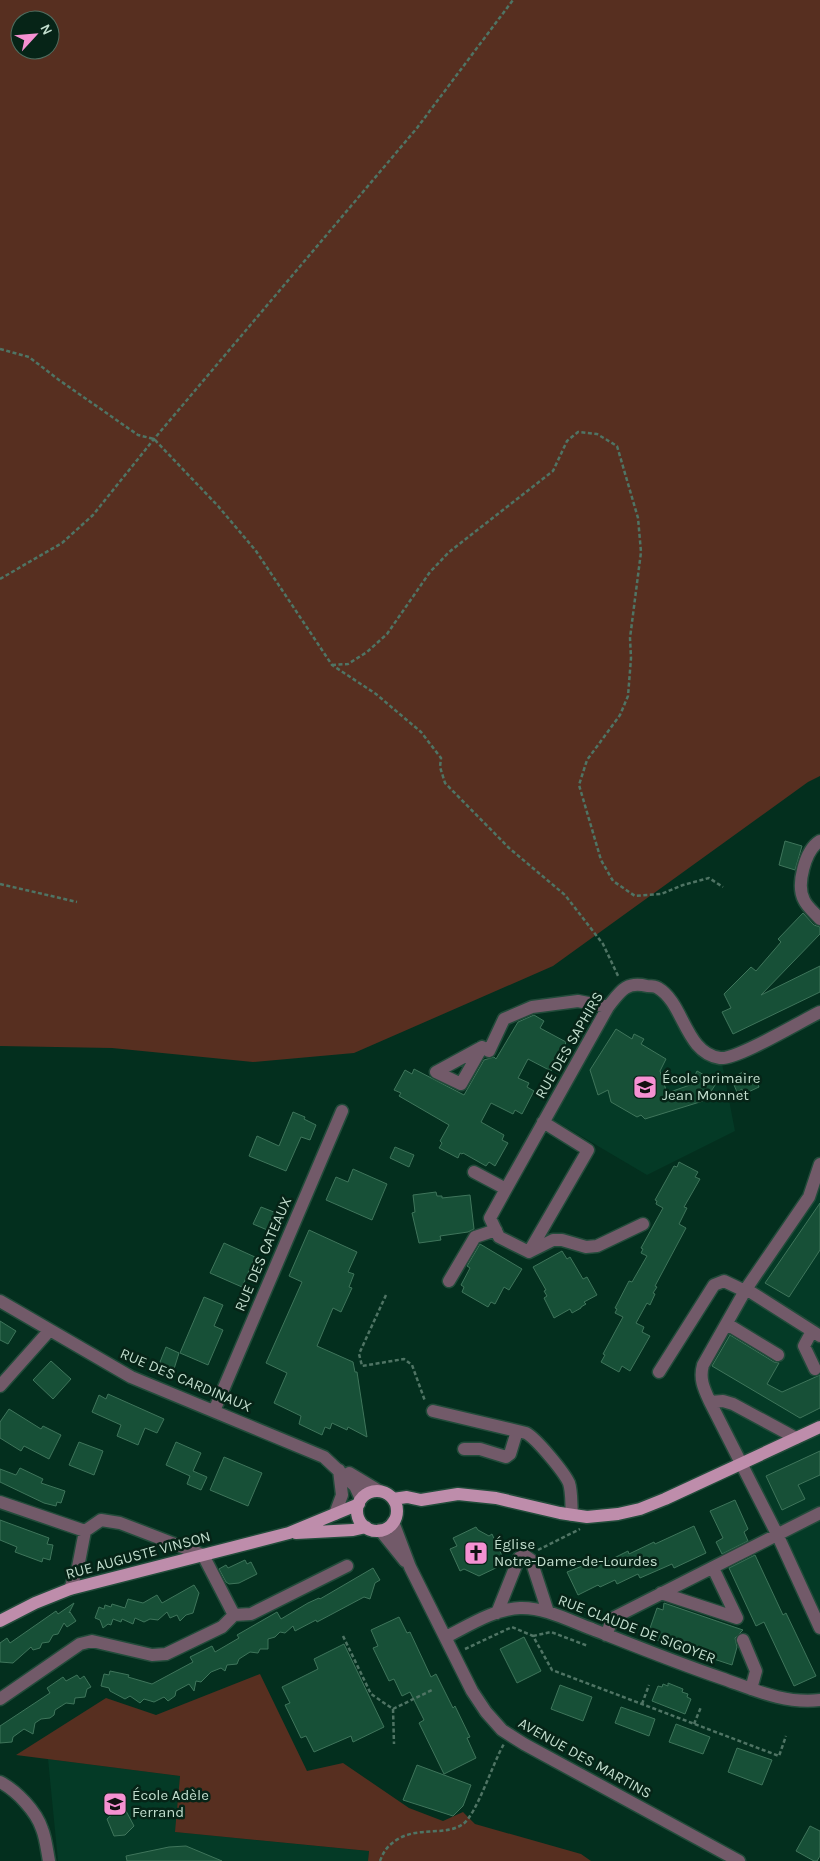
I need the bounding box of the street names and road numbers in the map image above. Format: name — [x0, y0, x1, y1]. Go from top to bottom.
street label: RUE DES SAPHIRS — [531, 988, 607, 1102]
street label: RUE DES CATEAUX — [231, 1194, 295, 1314]
street label: RUE DES CARDINAUX — [117, 1344, 255, 1416]
street label: RUE AUGUSTE VINSON — [64, 1527, 212, 1583]
street label: RUE CLAUDE DE SIGOYER — [556, 1591, 718, 1667]
street label: AVENUE DES MARTINS — [515, 1714, 655, 1802]

